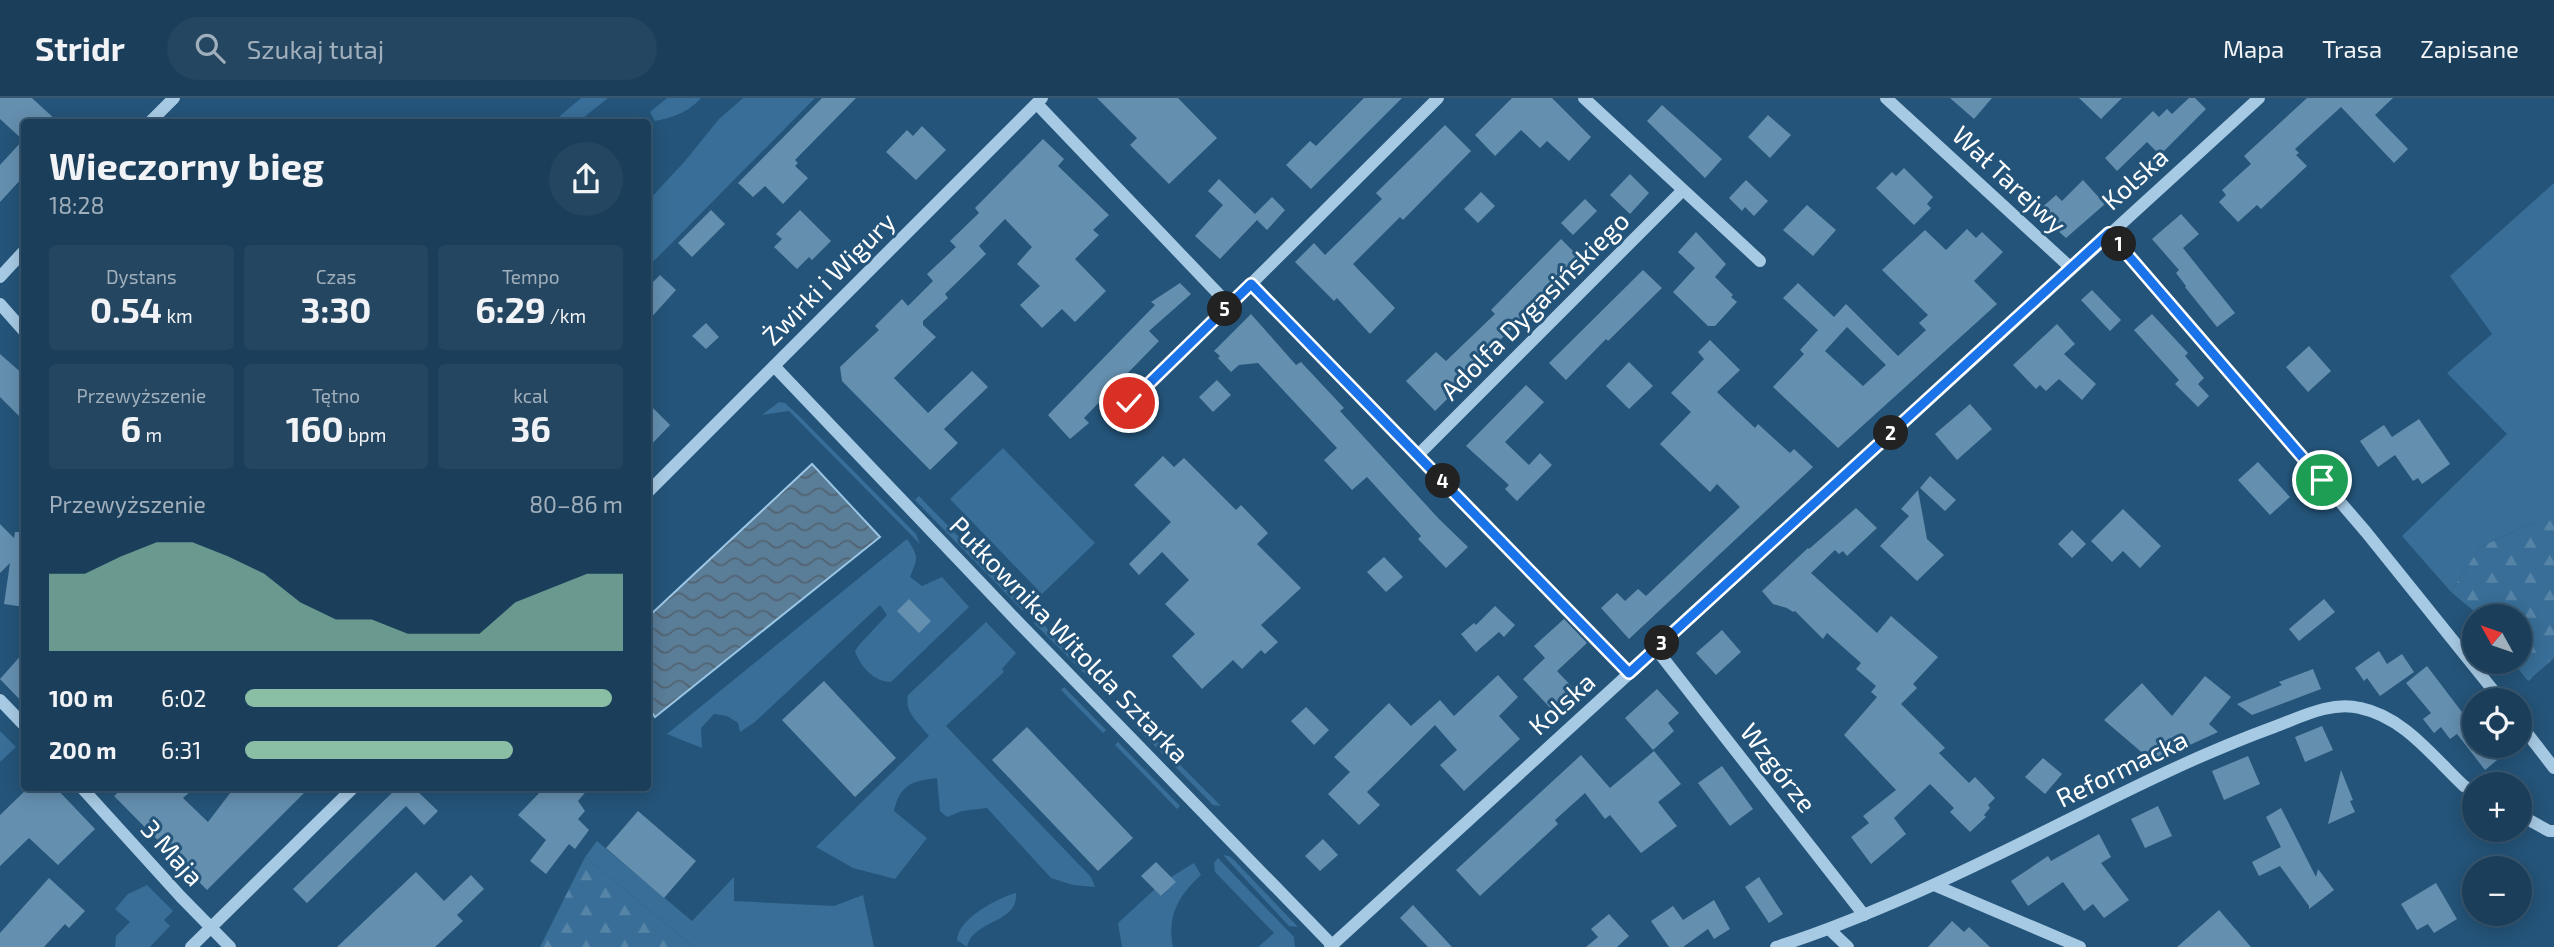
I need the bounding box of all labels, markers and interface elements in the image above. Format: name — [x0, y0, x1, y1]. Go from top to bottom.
search box — [167, 17, 657, 80]
text: Stridr — [35, 28, 125, 68]
icon: search — [191, 29, 229, 67]
text: Szukaj tutaj — [247, 33, 384, 64]
text: Mapa — [2223, 34, 2284, 63]
text: Trasa — [2322, 34, 2382, 63]
text: Zapisane — [2420, 34, 2519, 63]
street label: Wał Tarejwy — [1947, 118, 2073, 240]
street label: Kolska — [2095, 140, 2173, 216]
text: Wieczorny bieg — [49, 142, 324, 188]
button: share — [549, 142, 623, 216]
text: 18:28 — [49, 191, 104, 219]
street label: Adolfa Dygasińskiego — [1433, 204, 1635, 406]
street label: Żwirki i Wigury — [755, 205, 901, 351]
pin: 1 — [2102, 226, 2136, 262]
text: 1 — [2114, 232, 2123, 255]
text: Dystans — [106, 265, 177, 288]
text: Czas — [316, 265, 356, 288]
text: Tempo — [502, 265, 559, 288]
text: 0.54 — [90, 288, 162, 330]
text: 3:30 — [301, 288, 371, 330]
text: 6:29 — [475, 288, 546, 330]
pin: 5 — [1208, 292, 1242, 326]
text: 5 — [1219, 297, 1230, 320]
text: km — [162, 304, 193, 327]
text: /km — [546, 304, 586, 327]
pin — [1099, 373, 1159, 433]
text: Przewyższenie — [77, 384, 206, 407]
text: Tętno — [312, 384, 360, 407]
text: kcal — [513, 384, 548, 407]
icon: check — [1110, 384, 1148, 422]
text: 6 — [121, 407, 141, 449]
text: 160 — [286, 407, 344, 449]
text: 36 — [510, 407, 551, 449]
pin: 2 — [1874, 416, 1909, 450]
text: 2 — [1885, 421, 1896, 444]
text: m — [141, 423, 162, 446]
text: bpm — [344, 423, 386, 446]
pin — [2292, 450, 2352, 510]
icon: arrive — [2303, 461, 2341, 499]
pin: 4 — [1426, 464, 1460, 498]
text: 4 — [1436, 469, 1449, 492]
text: Przewyższenie — [49, 490, 206, 518]
text: 80–86 m — [529, 490, 623, 518]
street label: Pułkownika Witolda Sztarka — [944, 509, 1196, 769]
north arrow — [2462, 604, 2532, 674]
map controls — [2462, 604, 2532, 926]
pin: 3 — [1644, 626, 1680, 660]
text: 3 — [1656, 631, 1667, 654]
street label: Kolska — [1522, 665, 1600, 741]
text: 100 m — [49, 684, 113, 712]
text: 6:02 — [161, 684, 206, 712]
button: locate — [2462, 688, 2532, 758]
street label: Wzgórze — [1735, 716, 1824, 818]
street label: Reformacka — [2051, 723, 2192, 813]
text: 200 m — [49, 736, 117, 764]
text: 6:31 — [161, 736, 202, 764]
button: + — [2462, 772, 2532, 842]
street label: 3 Maja — [135, 813, 211, 891]
button: − — [2462, 856, 2532, 926]

